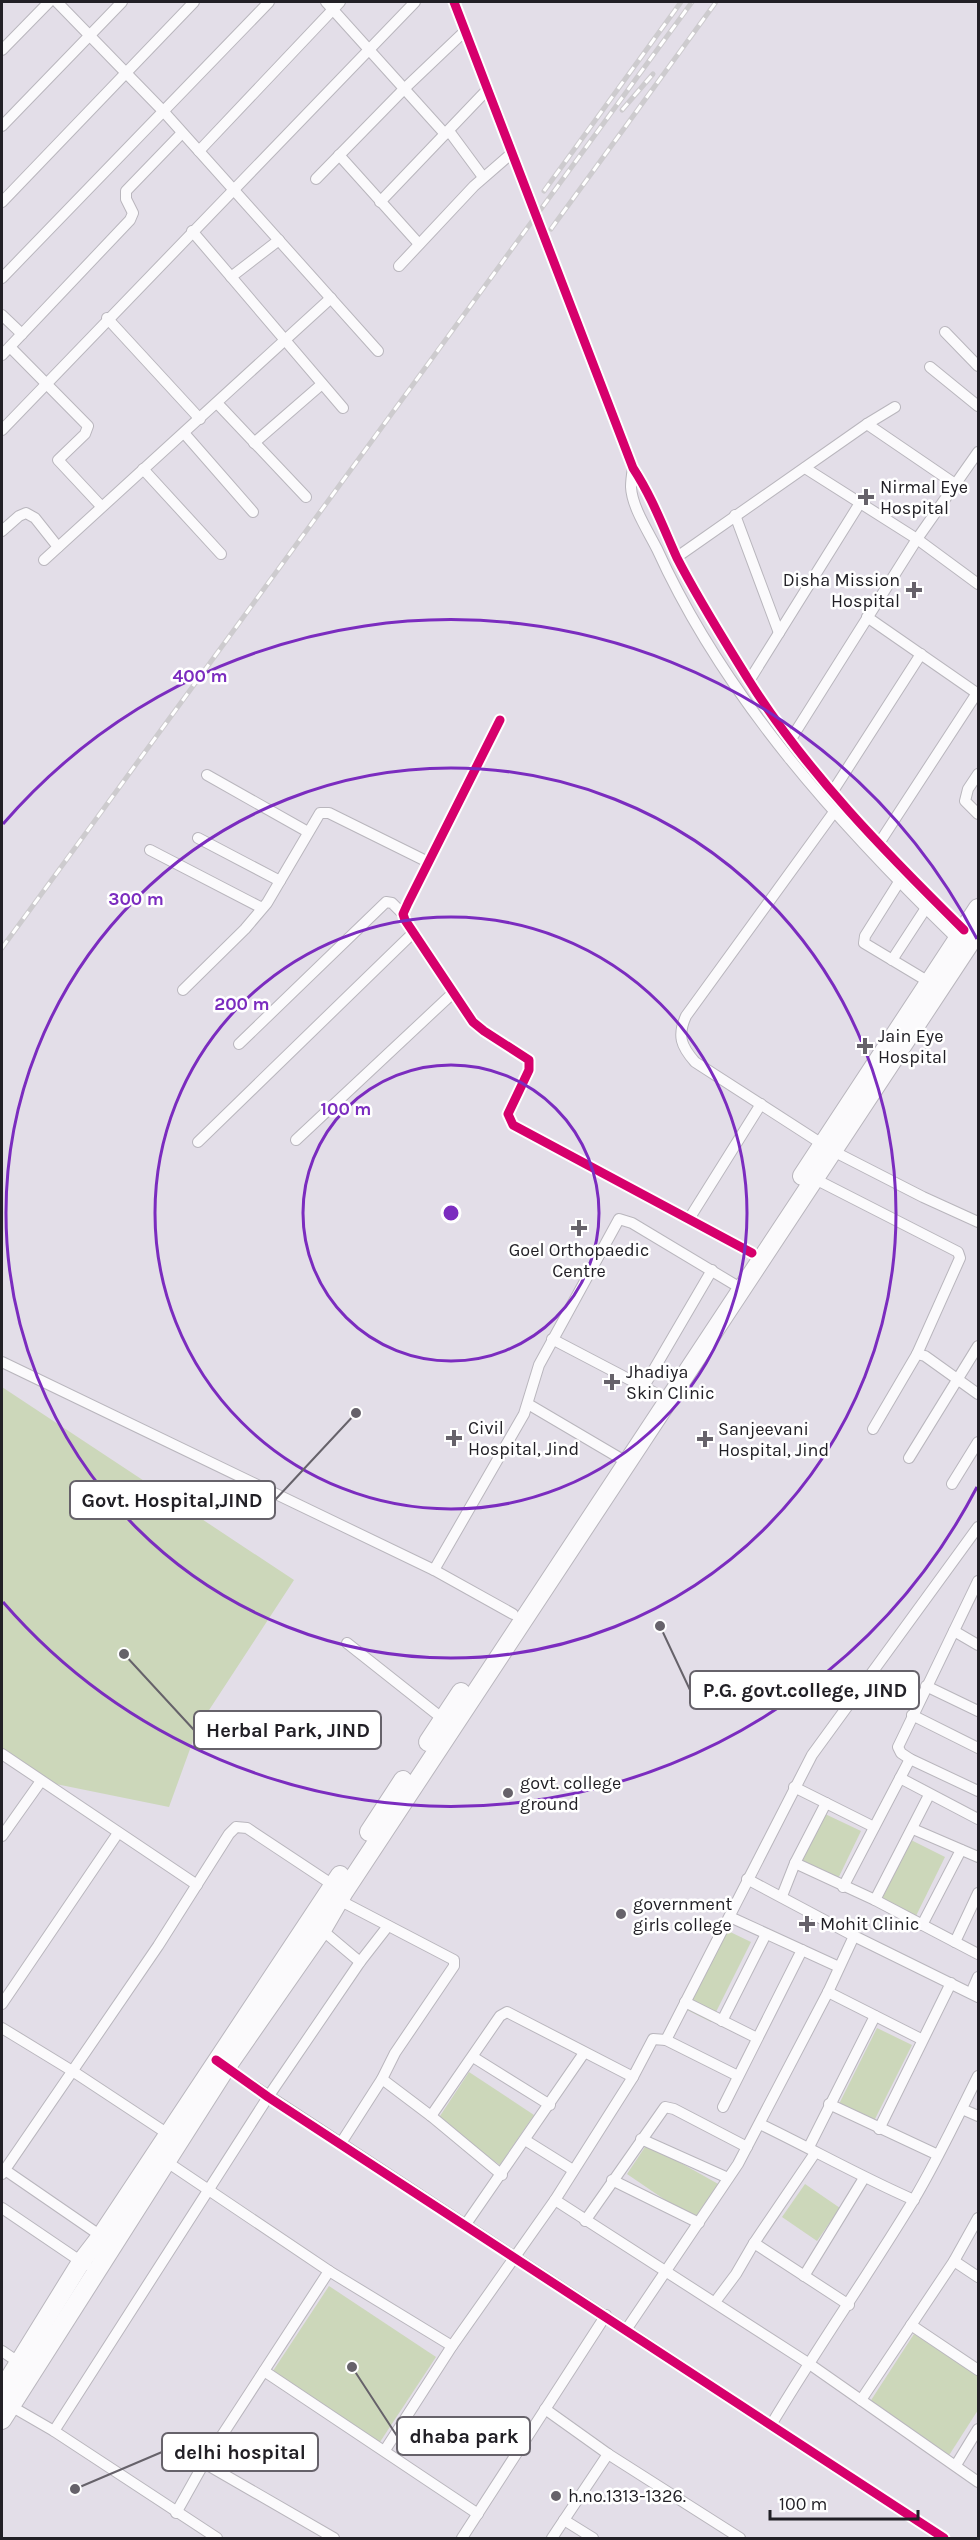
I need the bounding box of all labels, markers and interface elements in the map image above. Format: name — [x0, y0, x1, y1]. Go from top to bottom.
place label: Nirmal Eye Hospital — [880, 476, 968, 519]
marker: Nirmal Eye Hospital — [857, 488, 875, 506]
place label: Disha Mission Hospital — [783, 569, 900, 612]
marker: Disha Mission Hospital — [905, 581, 923, 599]
text: 400 m — [172, 665, 228, 687]
text: 300 m — [108, 888, 164, 910]
text: 200 m — [214, 993, 270, 1015]
place label: Jain Eye Hospital — [878, 1025, 947, 1068]
marker: Jain Eye Hospital — [856, 1037, 874, 1055]
text: 100 m — [321, 1098, 371, 1120]
centre of rings — [441, 1203, 461, 1223]
marker: Goel Orthopaedic Centre — [570, 1219, 588, 1237]
place label: Goel Orthopaedic Centre — [509, 1239, 649, 1282]
place label: Jhadiya Skin Clinic — [626, 1361, 714, 1404]
marker: Jhadiya Skin Clinic — [603, 1373, 621, 1391]
place label: Civil Hospital, Jind — [468, 1417, 579, 1460]
place label: Sanjeevani Hospital, Jind — [718, 1418, 829, 1461]
marker: Civil Hospital, Jind — [445, 1429, 463, 1447]
marker: Sanjeevani Hospital, Jind — [696, 1430, 714, 1448]
callout: Govt. Hospital,JIND — [70, 1481, 275, 1519]
text: Govt. Hospital,JIND — [82, 1489, 263, 1512]
callout: P.G. govt.college, JIND — [690, 1671, 919, 1709]
text: P.G. govt.college, JIND — [703, 1679, 907, 1702]
callout: Herbal Park, JIND — [194, 1711, 381, 1749]
text: Herbal Park, JIND — [206, 1719, 370, 1742]
place label: govt. college ground — [520, 1772, 621, 1815]
marker: govt. college ground — [501, 1786, 515, 1800]
place label: government girls college — [633, 1893, 733, 1936]
marker: government girls college — [614, 1907, 628, 1921]
place label: Mohit Clinic — [820, 1913, 919, 1935]
marker: Mohit Clinic — [798, 1915, 816, 1933]
callout: dhaba park — [397, 2417, 530, 2455]
text: dhaba park — [409, 2425, 519, 2448]
callout: delhi hospital — [162, 2433, 318, 2471]
text: delhi hospital — [174, 2441, 306, 2464]
scale bar — [770, 2483, 918, 2521]
place label: h.no.1313-1326. — [568, 2485, 686, 2507]
marker: h.no.1313-1326. — [549, 2489, 563, 2503]
text: 100 m — [779, 2493, 827, 2515]

